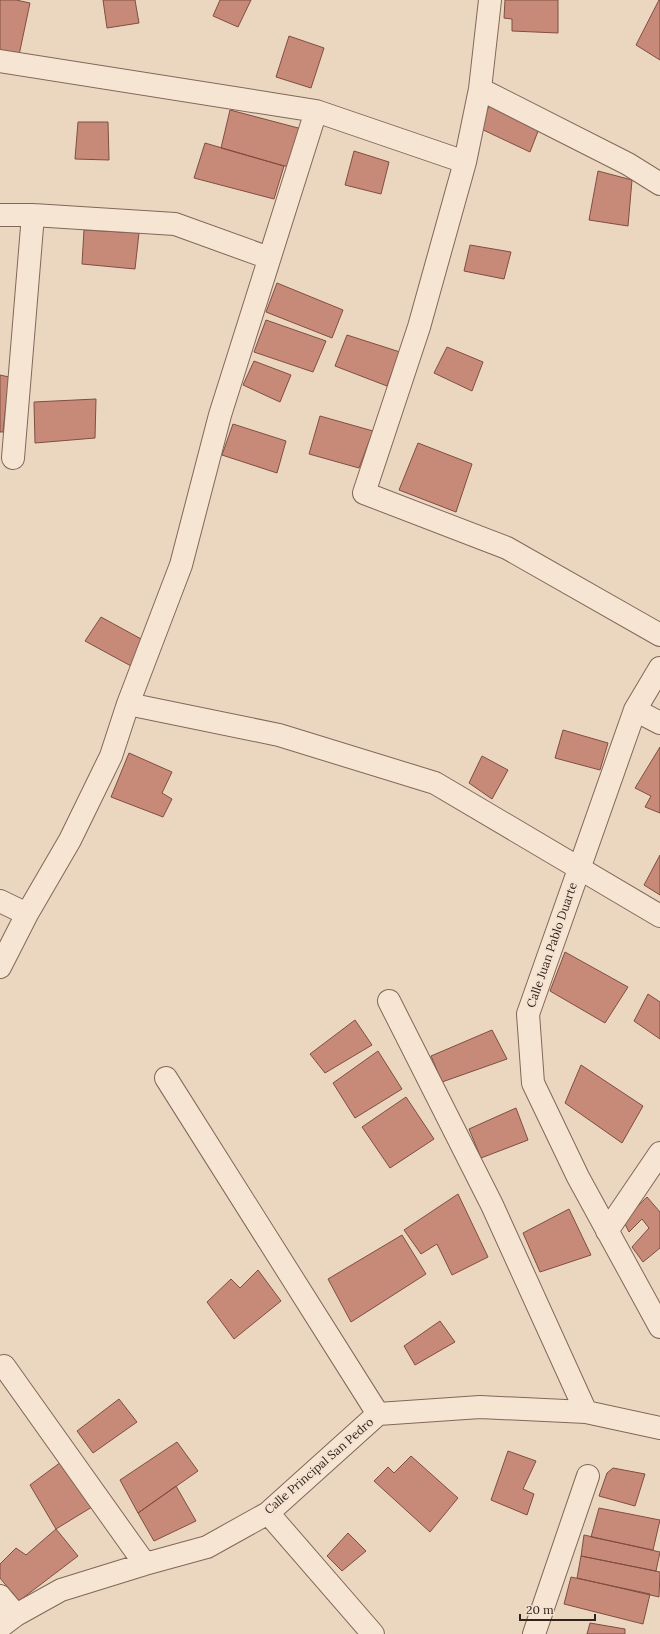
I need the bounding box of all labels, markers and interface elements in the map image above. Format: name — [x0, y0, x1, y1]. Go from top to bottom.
street label: Calle Juan Pablo Duarte — [523, 880, 580, 1009]
street label: Calle Principal San Pedro — [261, 1414, 376, 1517]
scale bar — [520, 1596, 595, 1622]
text: 20 m — [526, 1602, 554, 1617]

